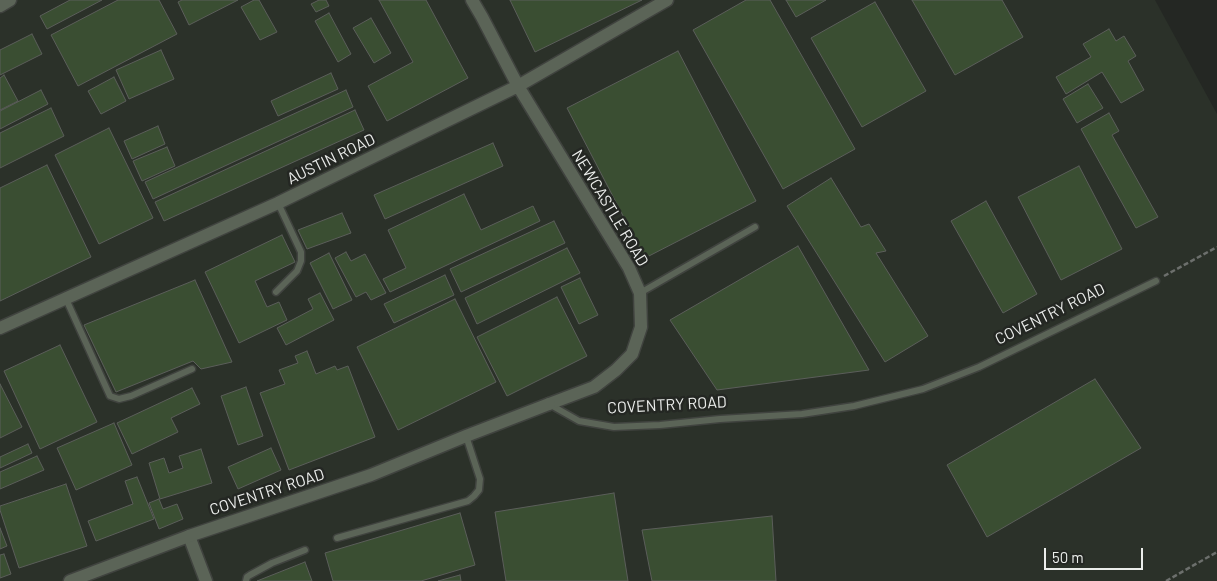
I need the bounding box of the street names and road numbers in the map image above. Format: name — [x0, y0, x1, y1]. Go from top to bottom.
street label: AUSTIN ROAD — [284, 129, 378, 189]
street label: NEWCASTLE ROAD — [568, 146, 652, 270]
street label: COVENTRY ROAD — [992, 279, 1108, 349]
street label: COVENTRY ROAD — [607, 392, 727, 418]
street label: COVENTRY ROAD — [207, 464, 327, 520]

